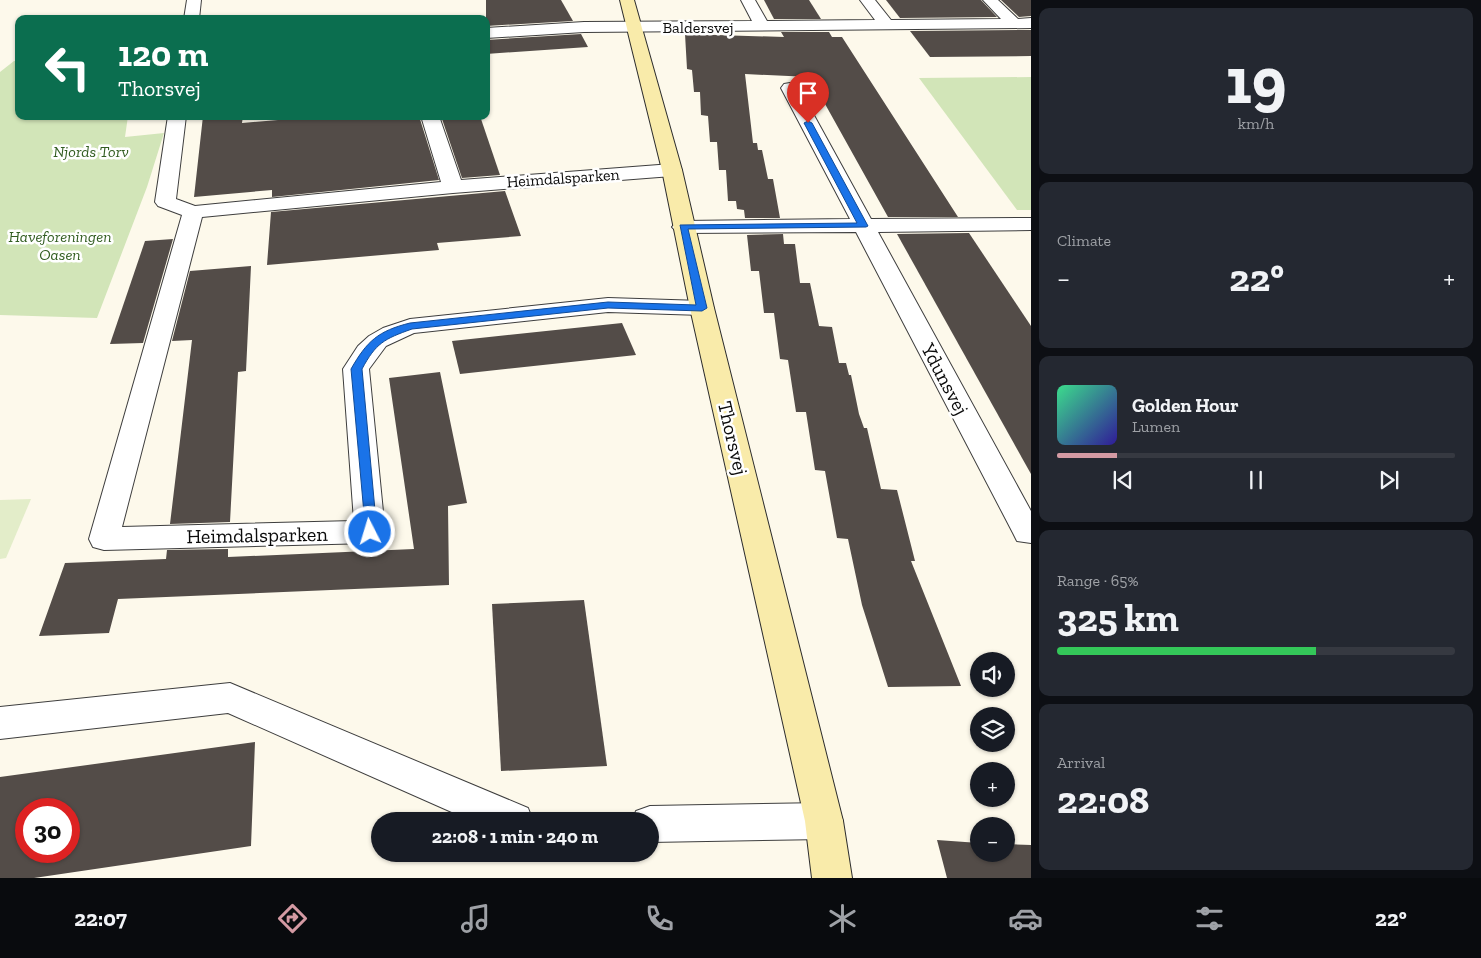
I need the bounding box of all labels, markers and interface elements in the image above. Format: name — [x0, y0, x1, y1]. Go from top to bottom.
street label: Baldersvej — [662, 18, 734, 37]
text: 120 m — [118, 33, 208, 75]
icon: left — [35, 35, 100, 100]
text: 19 — [1225, 42, 1287, 120]
pin — [787, 72, 829, 123]
text: Thorsvej — [118, 75, 201, 102]
icon: arrive — [794, 79, 822, 107]
text: km/h — [1238, 114, 1274, 133]
park label: Njords Torv — [53, 142, 129, 161]
street label: Heimdalsparken — [506, 165, 621, 191]
park label: Haveforeningen Oasen — [8, 227, 112, 264]
text: Climate — [1057, 231, 1111, 250]
text: 22° — [1229, 255, 1284, 301]
text: − — [1057, 262, 1070, 295]
text: + — [1443, 262, 1455, 295]
street label: Ydunsvej — [916, 338, 974, 419]
text: Golden Hour — [1132, 394, 1239, 417]
street label: Thorsvej — [713, 399, 753, 477]
text: Lumen — [1132, 417, 1180, 436]
icon: previous — [1109, 466, 1137, 494]
icon: pause — [1242, 466, 1270, 494]
icon: next — [1375, 466, 1403, 494]
position arrow — [343, 505, 395, 557]
street label: Heimdalsparken — [186, 522, 328, 548]
text: Range · 65% — [1057, 571, 1139, 590]
text: 325 km — [1057, 595, 1179, 641]
map controls — [970, 652, 1015, 862]
button: sound — [970, 652, 1015, 697]
button: layers — [970, 707, 1015, 752]
text: Arrival — [1057, 753, 1105, 772]
button: + — [970, 762, 1015, 807]
text: 22:08 — [1057, 777, 1150, 823]
speed limit sign: 30 — [15, 798, 80, 863]
button: − — [970, 817, 1015, 862]
text: 22:08 · 1 min · 240 m — [432, 825, 598, 848]
icon: directions — [275, 901, 310, 936]
icon: music — [458, 901, 493, 936]
icon: phone — [642, 901, 677, 936]
icon: climate — [825, 901, 860, 936]
icon: car — [1008, 901, 1043, 936]
icon: filters — [1192, 901, 1227, 936]
text: 22:07 — [74, 905, 127, 932]
text: 22° — [1375, 905, 1407, 932]

